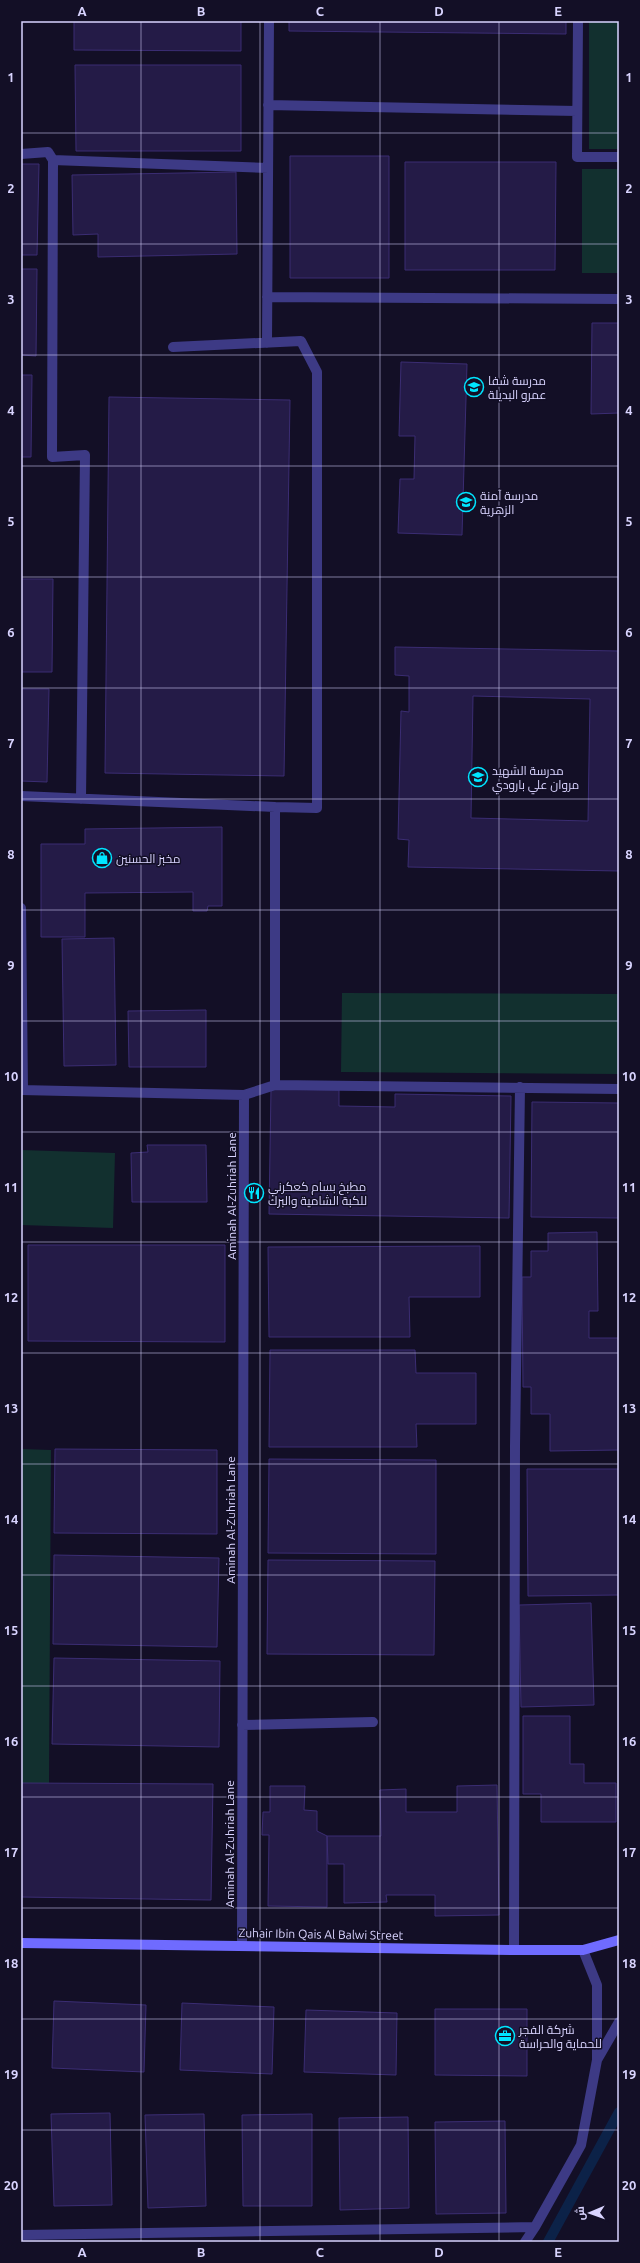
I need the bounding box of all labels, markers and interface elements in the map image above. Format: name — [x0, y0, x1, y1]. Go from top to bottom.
text: A — [77, 4, 87, 18]
text: B — [197, 4, 206, 18]
text: C — [316, 4, 325, 18]
text: D — [434, 4, 444, 18]
text: E — [554, 4, 562, 18]
text: 1 — [7, 70, 15, 84]
text: 1 — [625, 70, 633, 84]
text: 2 — [7, 181, 15, 195]
text: 2 — [625, 181, 633, 195]
text: 3 — [7, 292, 15, 306]
text: 3 — [625, 292, 633, 306]
place label: مدرسة شفا عمرو البديلة — [488, 374, 546, 402]
school or university icon: مدرسة شفا عمرو البديلة — [463, 376, 485, 398]
text: 4 — [7, 403, 15, 417]
text: 4 — [625, 403, 633, 417]
place label: مدرسة آمنة الزهرية — [480, 489, 538, 517]
school or university icon: مدرسة آمنة الزهرية — [455, 491, 477, 513]
text: 5 — [7, 514, 15, 528]
text: 5 — [625, 514, 633, 528]
text: 6 — [7, 625, 15, 639]
text: 6 — [625, 625, 633, 639]
text: 7 — [7, 736, 15, 750]
text: 7 — [625, 736, 633, 750]
place label: مدرسة الشهيد مروان علي بارودي — [492, 764, 579, 795]
school or university icon: مدرسة الشهيد مروان علي بارودي — [467, 766, 489, 788]
text: 8 — [7, 847, 15, 861]
shop icon: مخبز الحسنين — [91, 847, 113, 869]
text: 8 — [625, 847, 633, 861]
place label: مخبز الحسنين — [116, 852, 180, 866]
text: 9 — [7, 958, 15, 972]
text: 9 — [625, 958, 633, 972]
text: 10 — [4, 1069, 18, 1083]
text: 10 — [622, 1069, 636, 1083]
street label: Aminah Al-Zuhriah Lane — [225, 1132, 238, 1260]
text: 11 — [4, 1180, 18, 1194]
place label: مطبخ بسام كعكرني للكبة الشامية والبرك — [268, 1180, 367, 1208]
text: 11 — [622, 1180, 636, 1194]
restaurant icon: مطبخ بسام كعكرني للكبة الشامية والبرك — [243, 1182, 265, 1204]
text: 12 — [4, 1290, 18, 1304]
text: 12 — [622, 1290, 636, 1304]
text: 13 — [4, 1401, 18, 1415]
text: 13 — [622, 1401, 636, 1415]
street label: Aminah Al-Zuhriah Lane — [224, 1456, 237, 1584]
text: 14 — [4, 1512, 18, 1526]
text: 14 — [622, 1512, 636, 1526]
text: 15 — [4, 1623, 18, 1637]
text: 15 — [622, 1623, 636, 1637]
text: 16 — [4, 1734, 18, 1748]
text: 16 — [622, 1734, 636, 1748]
street label: Aminah Al-Zuhriah Lane — [223, 1780, 236, 1908]
text: 17 — [4, 1845, 18, 1859]
text: 17 — [622, 1845, 636, 1859]
street label: Zuhair Ibin Qais Al Balwi Street — [238, 1926, 404, 1942]
text: 18 — [4, 1956, 18, 1970]
text: 18 — [622, 1956, 636, 1970]
place label: شركة الفجر للحماية والحراسة — [518, 2023, 602, 2051]
office icon: شركة الفجر للحماية والحراسة — [494, 2025, 516, 2047]
text: 19 — [4, 2067, 18, 2081]
text: 19 — [622, 2067, 636, 2081]
text: 20 — [4, 2178, 18, 2192]
text: 20 — [622, 2178, 636, 2192]
north arrow — [570, 2193, 610, 2233]
text: ش — [574, 2206, 587, 2221]
text: A — [77, 2245, 87, 2259]
text: B — [197, 2245, 206, 2259]
text: C — [316, 2245, 325, 2259]
text: D — [434, 2245, 444, 2259]
text: E — [554, 2245, 562, 2259]

